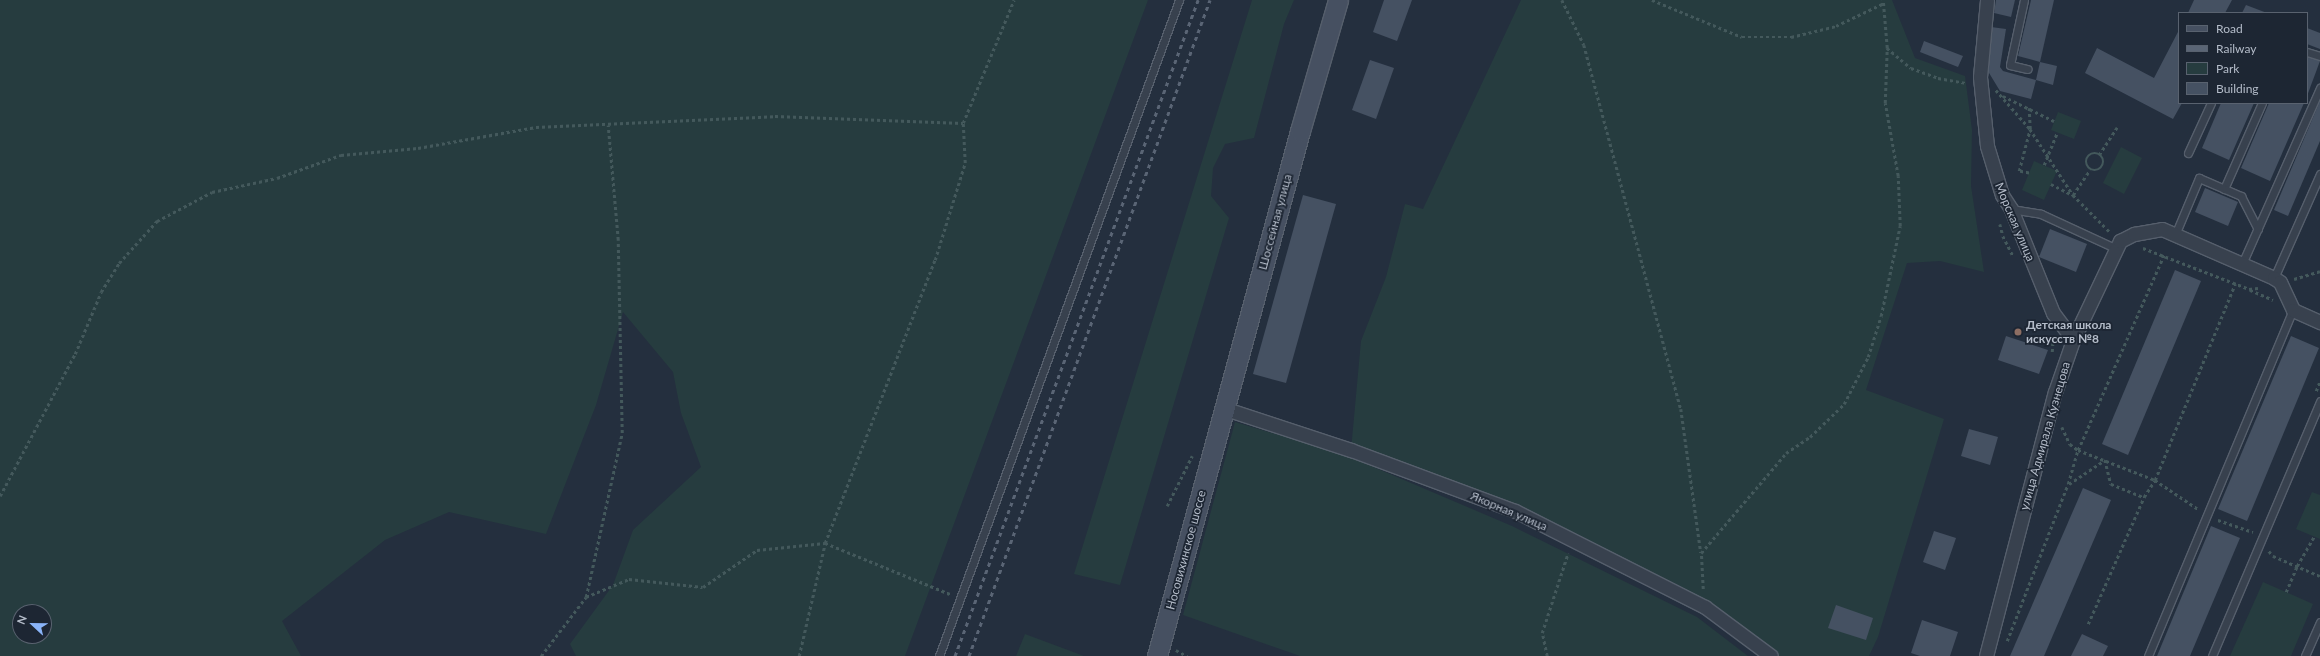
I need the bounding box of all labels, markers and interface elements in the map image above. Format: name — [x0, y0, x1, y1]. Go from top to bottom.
legend — [2178, 12, 2308, 104]
text: Road — [2216, 21, 2243, 36]
text: Railway — [2216, 41, 2256, 56]
text: Park — [2216, 61, 2239, 76]
text: Building — [2216, 81, 2259, 96]
street label: Шоссейная улица — [1255, 173, 1295, 271]
street label: Морская улица — [1992, 180, 2038, 264]
place label: Детская школа искусств №8 — [2026, 318, 2111, 346]
marker: Детская школа искусств №8 — [2013, 327, 2023, 337]
street label: улица Адмирала Кузнецова — [2017, 360, 2073, 512]
street label: Якорная улица — [1469, 488, 1549, 534]
street label: Носовихинское шоссе — [1163, 489, 1209, 611]
north arrow — [12, 604, 52, 644]
text: N — [14, 613, 29, 626]

